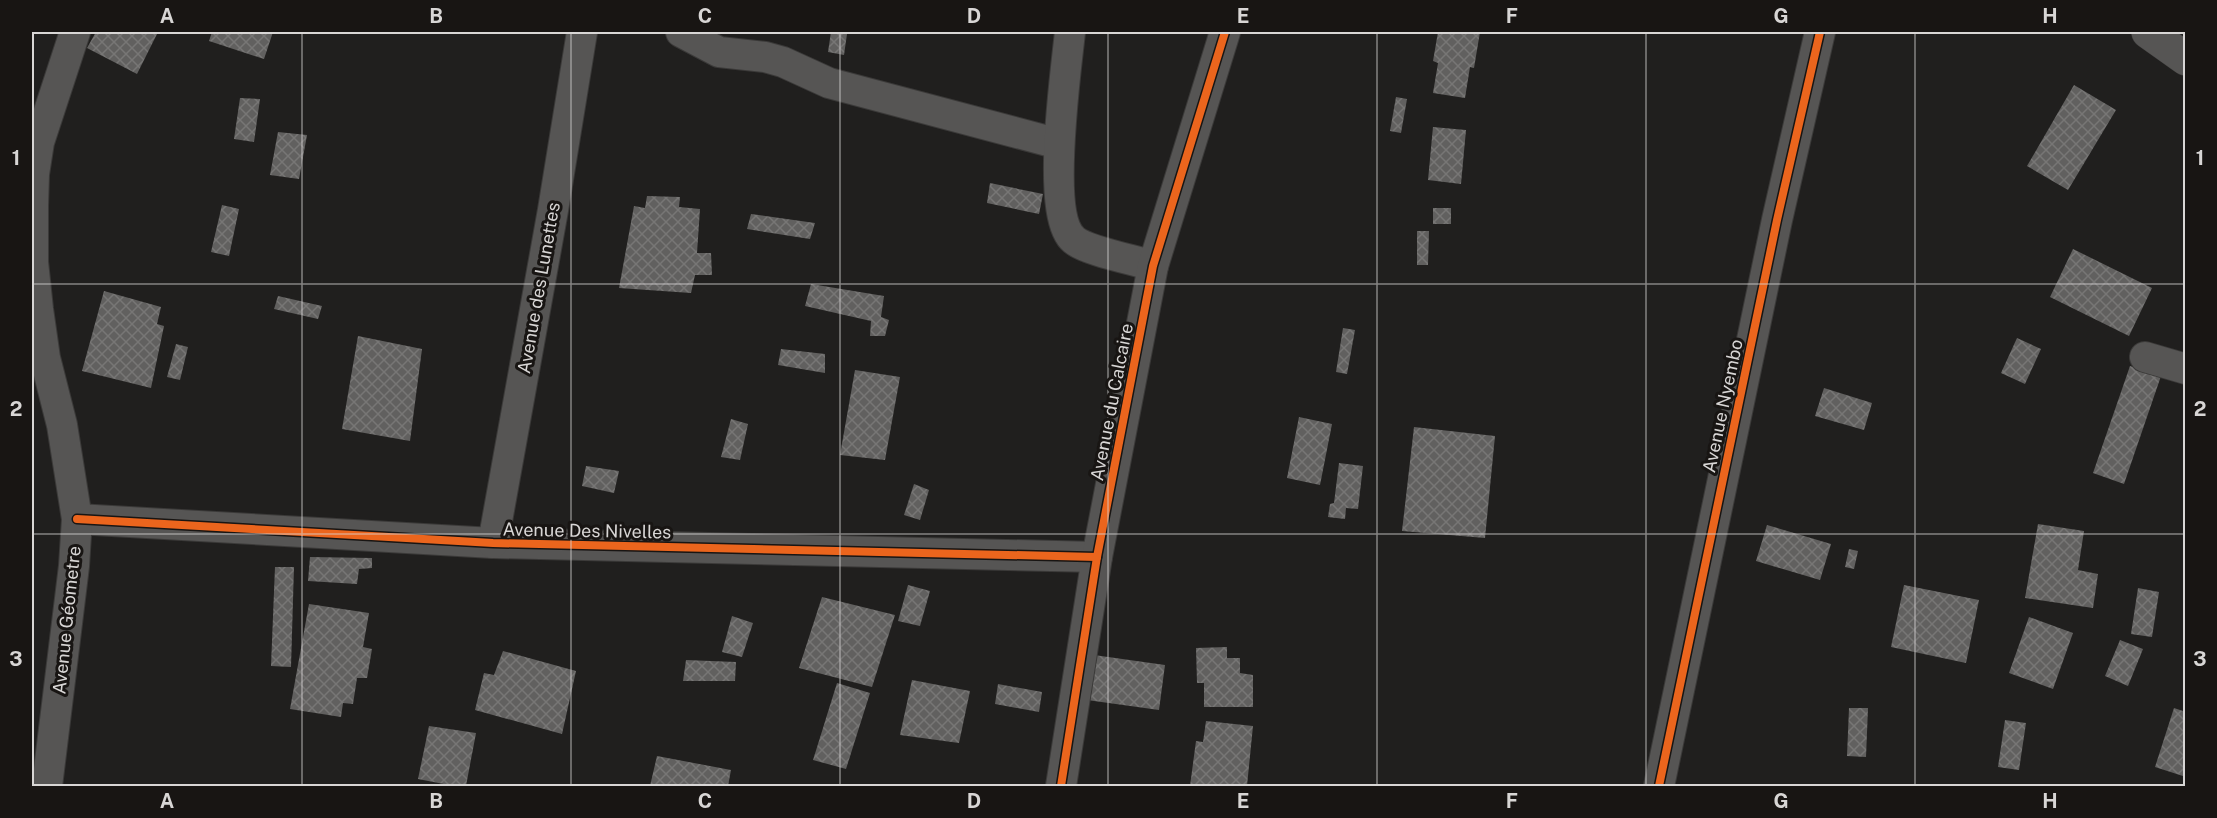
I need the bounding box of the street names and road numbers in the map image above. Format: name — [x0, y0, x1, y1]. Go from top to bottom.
street label: Avenue des Lunettes — [513, 201, 564, 375]
street label: Avenue du Calcaire — [1086, 321, 1137, 482]
street label: Avenue Nyembo — [1698, 337, 1747, 474]
street label: Avenue Des Nivelles — [502, 519, 672, 542]
street label: Avenue Géometre — [48, 545, 85, 695]

